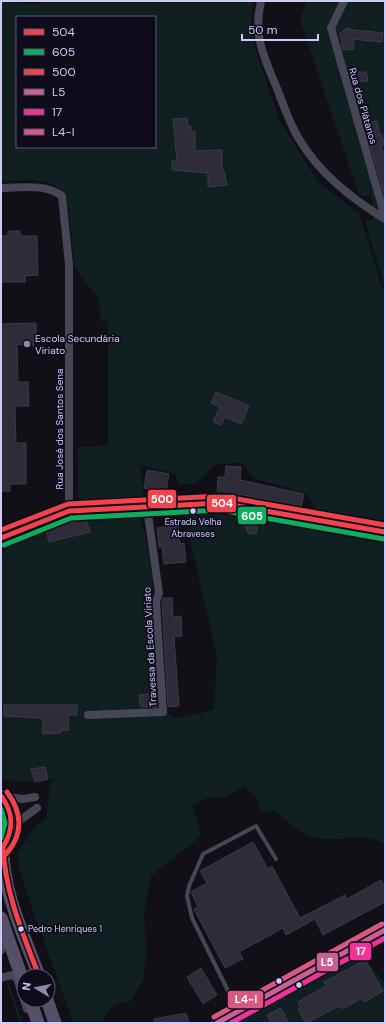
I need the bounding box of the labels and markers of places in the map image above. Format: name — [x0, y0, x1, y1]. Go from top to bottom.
place label: Escola Secundária Viriato — [35, 332, 120, 357]
marker: Escola Secundária Viriato — [22, 339, 32, 349]
marker: Estrada Velha Abraveses — [188, 506, 198, 516]
place label: Estrada Velha Abraveses — [165, 516, 221, 540]
place label: Pedro Henriques 1 — [28, 923, 102, 935]
marker: Pedro Henriques 1 — [16, 924, 26, 934]
unlabelled marker — [274, 976, 284, 986]
unlabelled marker — [294, 980, 304, 990]

